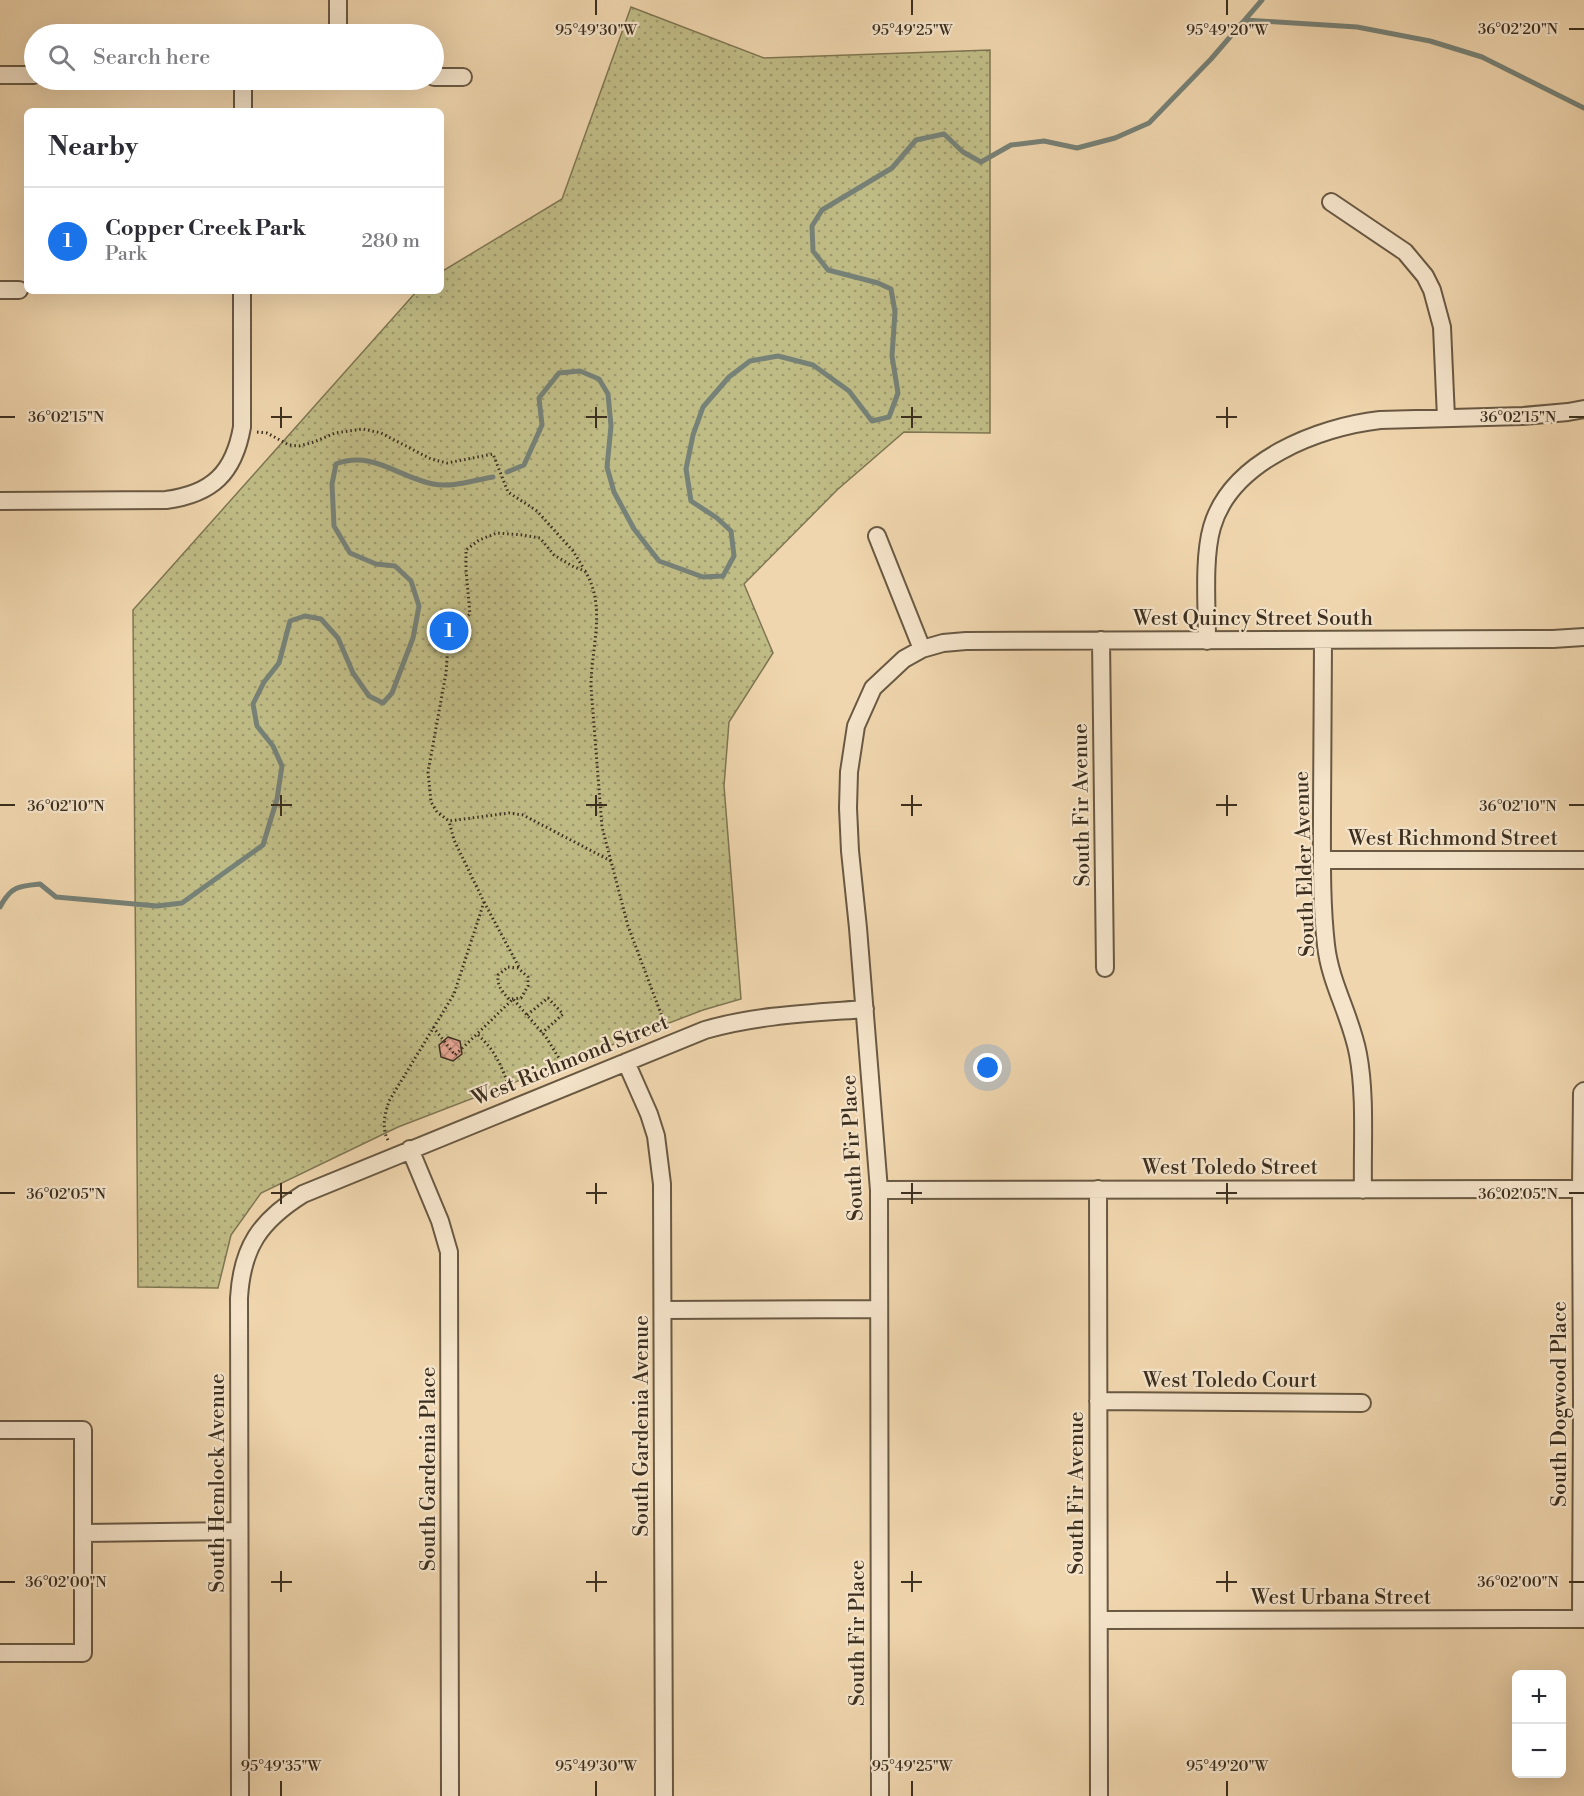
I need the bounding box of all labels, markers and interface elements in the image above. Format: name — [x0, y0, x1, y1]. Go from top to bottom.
text: 36°02'20"N — [1478, 20, 1558, 39]
text: 95°49'30"W — [555, 21, 637, 40]
text: 95°49'25"W — [872, 21, 953, 40]
text: 95°49'20"W — [1186, 21, 1268, 40]
search box — [24, 24, 444, 90]
icon: search — [45, 41, 78, 74]
text: Search here — [93, 44, 210, 71]
text: Nearby — [48, 131, 138, 163]
text: Copper Creek Park — [105, 215, 306, 242]
text: 1 — [63, 229, 72, 254]
text: 280 m — [361, 229, 420, 254]
text: Park — [105, 242, 147, 267]
text: 36°02'15"N — [28, 408, 104, 427]
text: 36°02'15"N — [1480, 408, 1556, 427]
street label: West Quincy Street South — [1132, 606, 1373, 632]
pin: 1 — [430, 608, 468, 654]
street label: South Fir Avenue — [1068, 723, 1096, 887]
street label: South Elder Avenue — [1289, 770, 1321, 957]
text: 36°02'10"N — [27, 797, 105, 816]
text: 36°02'10"N — [1479, 797, 1557, 816]
street label: West Richmond Street — [1347, 826, 1558, 852]
street label: West Richmond Street — [467, 1009, 673, 1113]
your location — [973, 1053, 1002, 1082]
street label: South Fir Place — [836, 1074, 870, 1222]
street label: West Toledo Street — [1141, 1155, 1319, 1181]
text: 36°02'05"N — [26, 1185, 106, 1204]
text: 36°02'05"N — [1478, 1185, 1558, 1204]
street label: South Dogwood Place — [1547, 1301, 1573, 1507]
street label: South Gardenia Avenue — [629, 1315, 655, 1537]
street label: South Gardenia Place — [416, 1367, 442, 1571]
street label: West Toledo Court — [1142, 1368, 1318, 1394]
street label: South Hemlock Avenue — [205, 1373, 231, 1593]
street label: South Fir Avenue — [1064, 1411, 1090, 1575]
street label: South Fir Place — [845, 1560, 871, 1706]
text: 36°02'00"N — [25, 1573, 107, 1592]
text: 36°02'00"N — [1477, 1573, 1559, 1592]
street label: West Urbana Street — [1250, 1585, 1432, 1611]
map controls — [1512, 1670, 1566, 1778]
button: + — [1512, 1670, 1566, 1724]
button: − — [1512, 1724, 1566, 1778]
text: 95°49'35"W — [241, 1757, 322, 1776]
text: 95°49'30"W — [555, 1757, 637, 1776]
text: 95°49'25"W — [872, 1757, 953, 1776]
text: 95°49'20"W — [1186, 1757, 1268, 1776]

